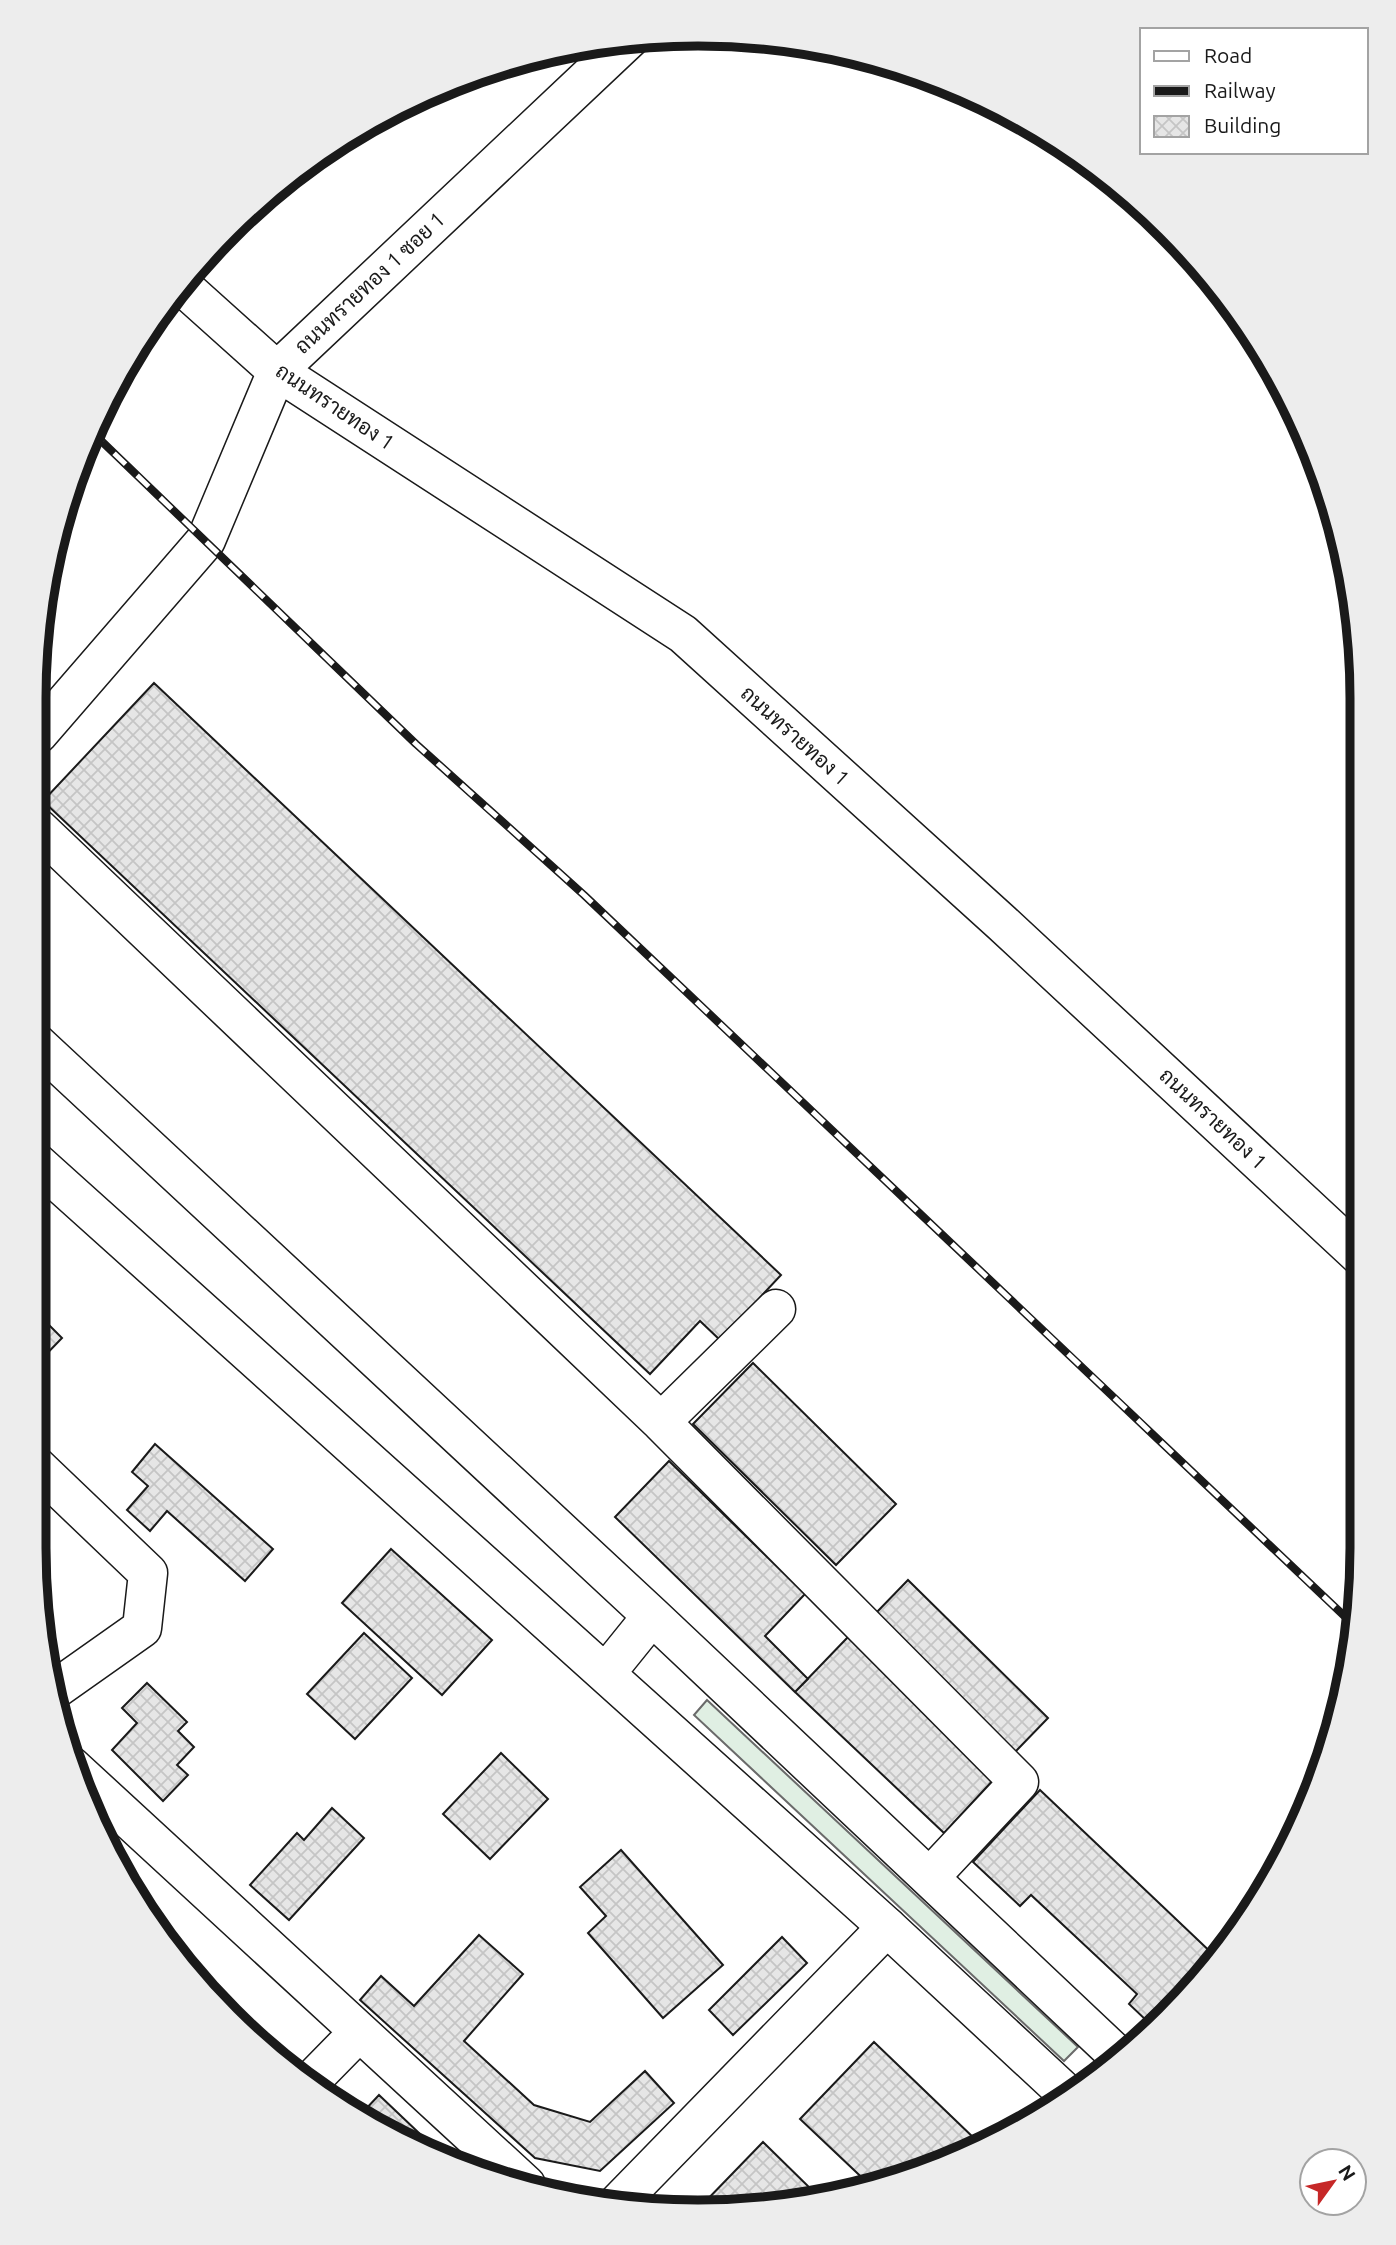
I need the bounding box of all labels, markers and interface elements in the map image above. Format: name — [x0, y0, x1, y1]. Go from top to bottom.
legend — [1140, 28, 1368, 154]
text: Road — [1204, 43, 1252, 67]
text: Railway — [1204, 78, 1276, 102]
text: Building — [1204, 113, 1281, 137]
street label: ถนนทรายทอง 1 ซอย 1 — [289, 207, 449, 358]
street label: ถนนทรายทอง 1 — [272, 358, 399, 455]
street label: ถนนทรายทอง 1 — [737, 680, 855, 790]
street label: ถนนทรายทอง 1 — [1155, 1063, 1272, 1174]
north arrow — [1298, 2147, 1368, 2217]
text: N — [1334, 2161, 1360, 2185]

